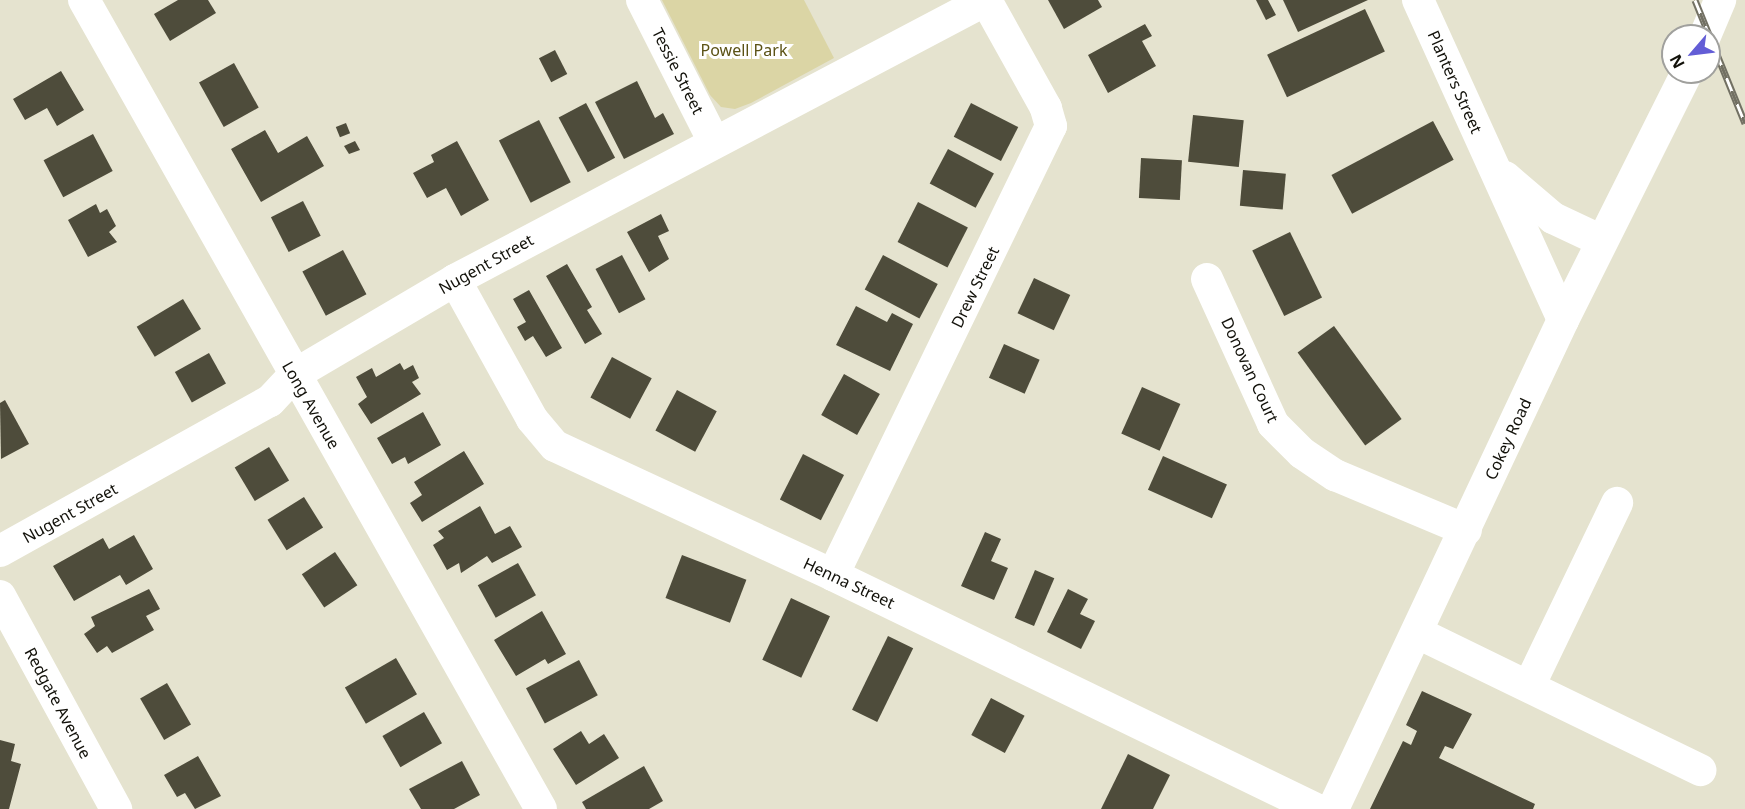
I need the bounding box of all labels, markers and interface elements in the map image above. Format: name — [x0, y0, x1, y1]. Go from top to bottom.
north arrow — [1661, 24, 1721, 84]
street label: Tessie Street — [648, 25, 708, 117]
street label: Planters Street — [1424, 28, 1486, 136]
park label: Powell Park — [701, 40, 787, 60]
text: N — [1664, 51, 1690, 72]
street label: Nugent Street — [435, 230, 537, 298]
street label: Drew Street — [947, 243, 1003, 331]
street label: Donovan Court — [1217, 314, 1283, 426]
street label: Long Avenue — [278, 358, 344, 452]
street label: Cokey Road — [1481, 395, 1535, 483]
street label: Nugent Street — [19, 479, 121, 547]
street label: Henna Street — [800, 553, 898, 613]
street label: Redgate Avenue — [21, 644, 95, 762]

